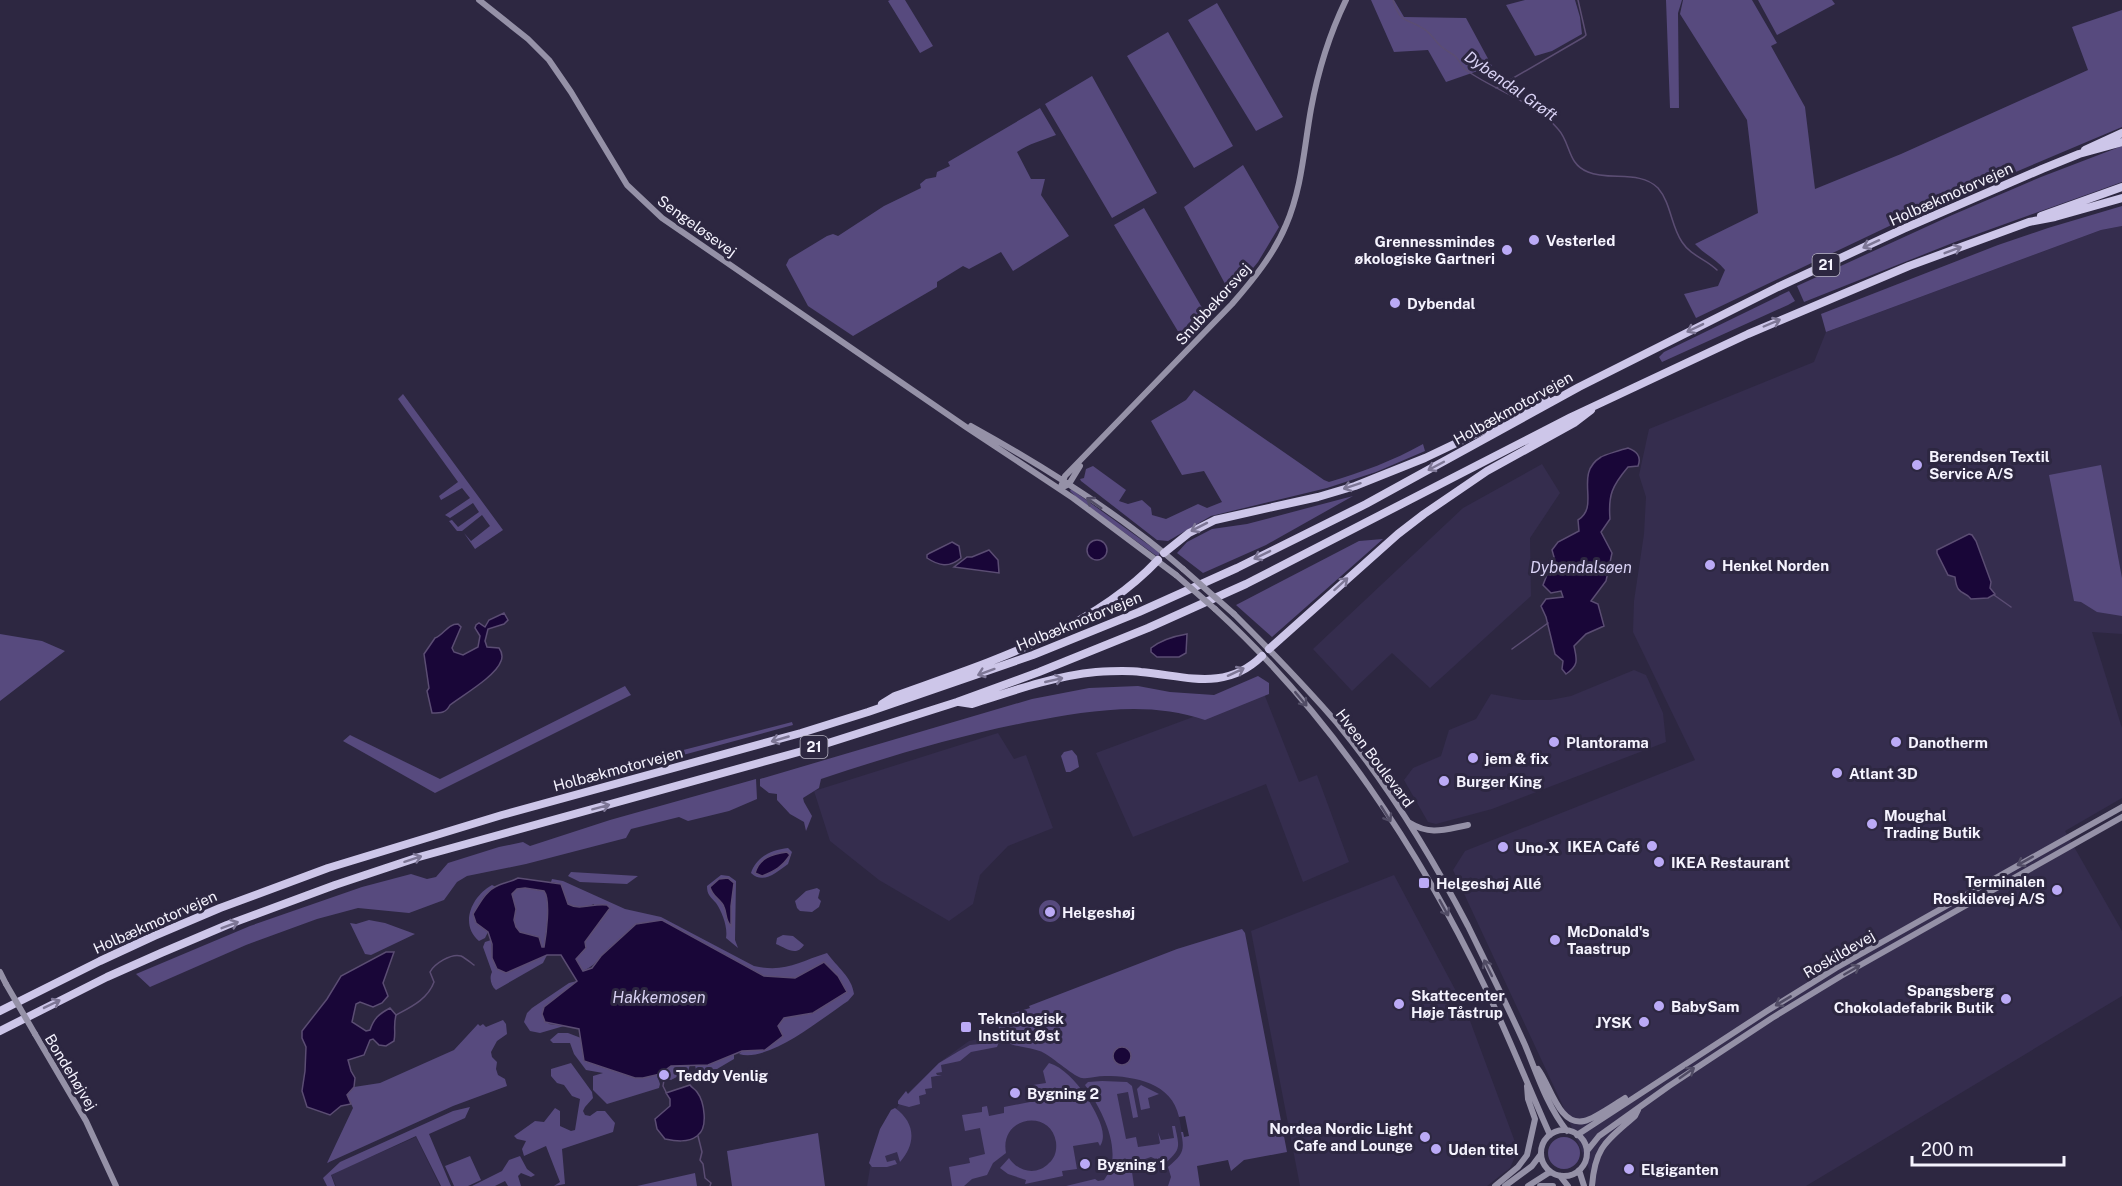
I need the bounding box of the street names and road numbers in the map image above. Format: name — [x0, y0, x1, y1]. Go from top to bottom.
street label: Holbækmotorvejen — [1887, 159, 2015, 229]
street label: Sengeløsevej — [654, 192, 740, 260]
road number: 21 — [1812, 254, 1840, 276]
street label: Snubbekorsvej — [1172, 260, 1254, 348]
street label: Holbækmotorvejen — [1450, 368, 1576, 448]
street label: Holbækmotorvejen — [1014, 588, 1144, 654]
street label: Hveen Boulevard — [1333, 706, 1417, 810]
road number: 21 — [800, 736, 828, 758]
street label: Holbækmotorvejen — [551, 743, 685, 795]
street label: Holbækmotorvejen — [91, 887, 219, 957]
street label: Roskildevej — [1800, 927, 1878, 981]
street label: Bondehøjvej — [42, 1031, 100, 1113]

